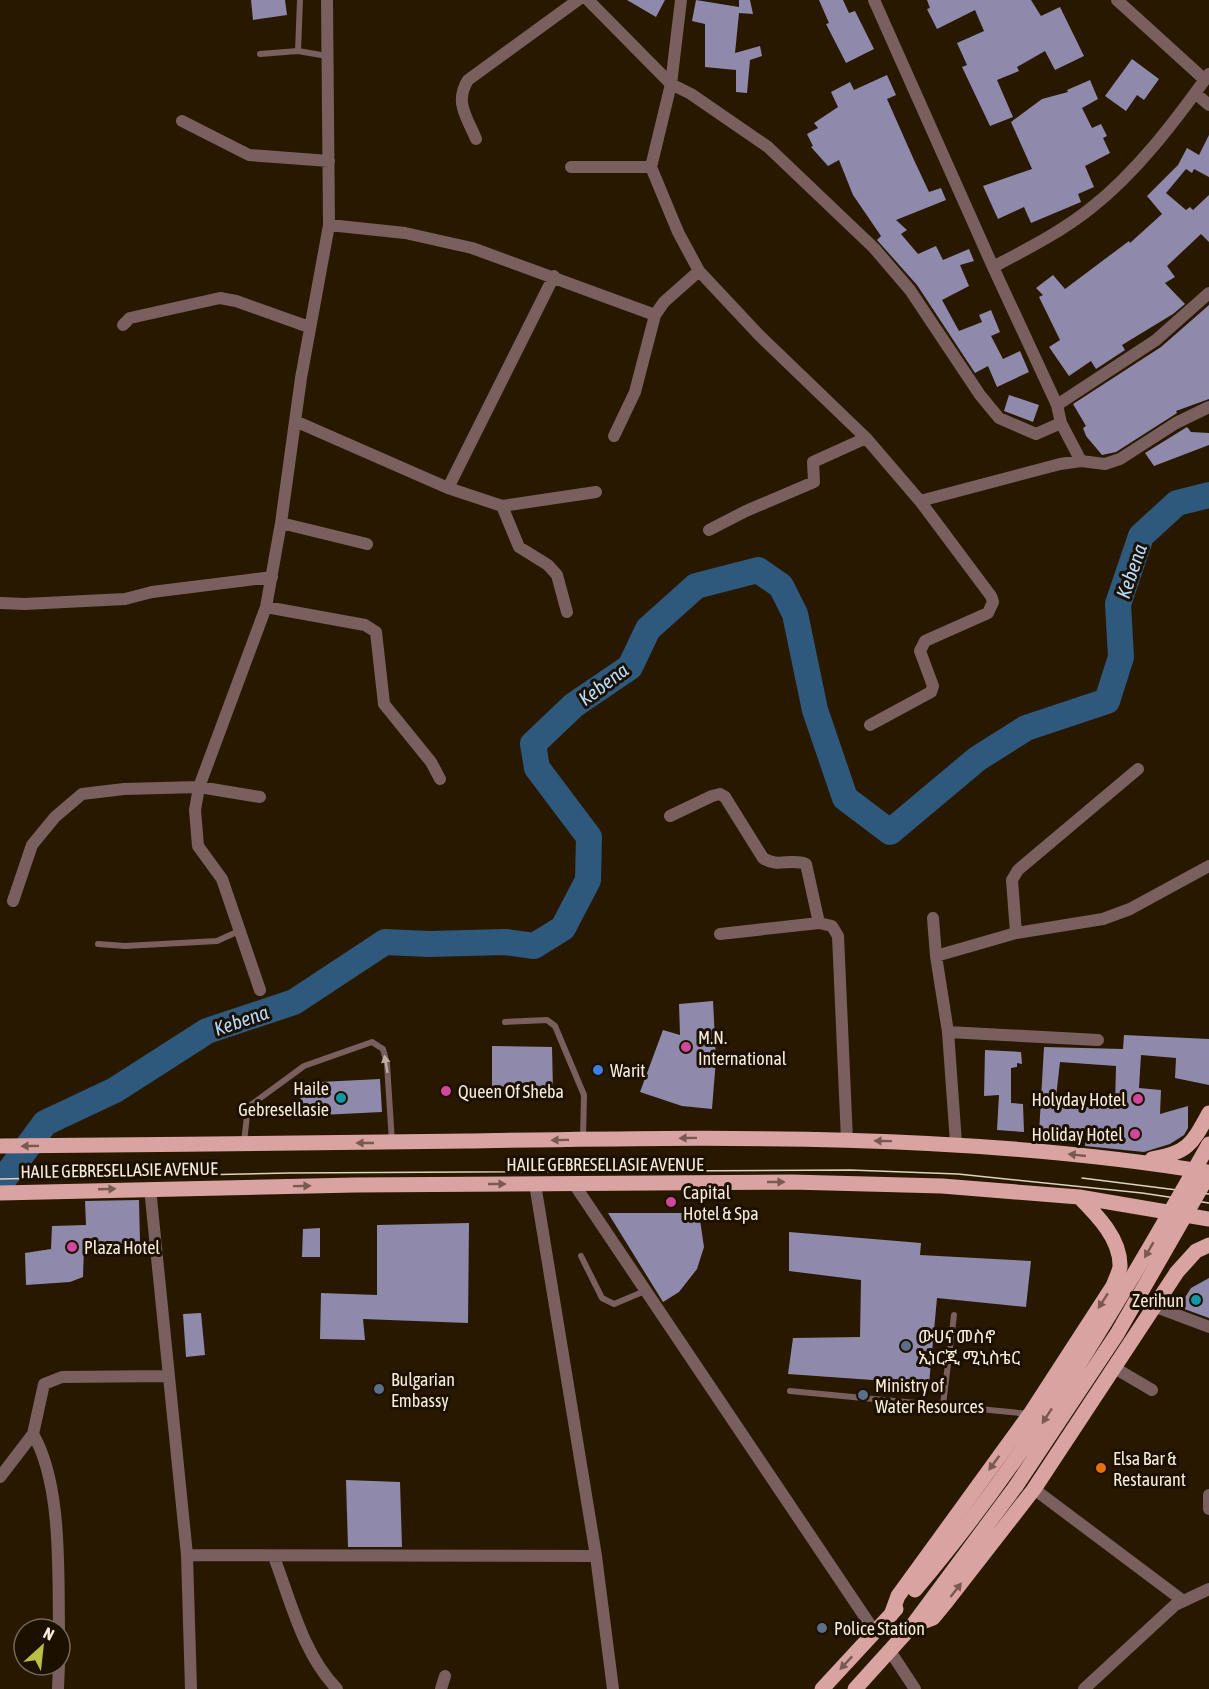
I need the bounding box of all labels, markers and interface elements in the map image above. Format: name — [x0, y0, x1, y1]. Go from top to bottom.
water label: Kebena — [1111, 541, 1151, 601]
water label: Kebena — [574, 658, 632, 710]
water label: Kebena — [211, 1000, 271, 1040]
place label: M.N. International — [698, 1027, 787, 1069]
marker: M.N. International — [679, 1040, 693, 1054]
one-way arrow — [381, 1054, 390, 1073]
place label: Warit — [610, 1060, 646, 1081]
marker: Warit — [591, 1063, 605, 1077]
place label: Haile Gebresellasie — [238, 1078, 329, 1120]
place label: Queen Of Sheba — [458, 1081, 564, 1102]
marker: Queen Of Sheba — [439, 1084, 453, 1098]
place label: Holyday Hotel — [1032, 1089, 1126, 1110]
marker: Haile Gebresellasie — [334, 1091, 348, 1105]
marker: Holyday Hotel — [1131, 1092, 1145, 1106]
place label: Holiday Hotel — [1032, 1124, 1123, 1145]
marker: Holiday Hotel — [1128, 1127, 1142, 1141]
one-way arrow — [678, 1134, 697, 1143]
one-way arrow — [550, 1135, 569, 1144]
one-way arrow — [873, 1136, 892, 1146]
one-way arrow — [355, 1138, 374, 1148]
one-way arrow — [20, 1141, 39, 1151]
one-way arrow — [1068, 1150, 1087, 1160]
street label: HAILE GEBRESELLASIE AVENUE — [506, 1154, 704, 1175]
street label: HAILE GEBRESELLASIE AVENUE — [20, 1158, 218, 1182]
one-way arrow — [766, 1177, 785, 1187]
one-way arrow — [487, 1179, 506, 1189]
one-way arrow — [292, 1181, 311, 1190]
place label: Capital Hotel & Spa — [683, 1182, 759, 1224]
one-way arrow — [97, 1185, 116, 1194]
marker: Capital Hotel & Spa — [664, 1195, 678, 1209]
place label: Plaza Hotel — [84, 1237, 160, 1258]
marker: Plaza Hotel — [65, 1240, 79, 1254]
one-way arrow — [1144, 1242, 1155, 1258]
place label: Zerihun — [1132, 1290, 1184, 1311]
one-way arrow — [1098, 1293, 1109, 1310]
marker: Zerihun — [1189, 1293, 1203, 1307]
place label: ውሀና መስኖ ኢነርጂ ሚኒስቴር — [918, 1326, 1020, 1368]
marker: ውሀና መስኖ ኢነርጂ ሚኒስቴር — [899, 1339, 913, 1353]
place label: Bulgarian Embassy — [391, 1369, 455, 1411]
place label: Ministry of Water Resources — [875, 1375, 984, 1417]
marker: Bulgarian Embassy — [372, 1382, 386, 1396]
marker: Ministry of Water Resources — [856, 1388, 870, 1402]
one-way arrow — [1042, 1408, 1053, 1424]
place label: Elsa Bar & Restaurant — [1113, 1448, 1186, 1490]
one-way arrow — [989, 1456, 1001, 1471]
marker: Elsa Bar & Restaurant — [1094, 1461, 1108, 1475]
one-way arrow — [950, 1582, 962, 1597]
north arrow — [12, 1617, 72, 1677]
place label: Police Station — [834, 1618, 925, 1639]
marker: Police Station — [815, 1621, 829, 1635]
text: N — [41, 1623, 57, 1644]
one-way arrow — [840, 1655, 853, 1670]

